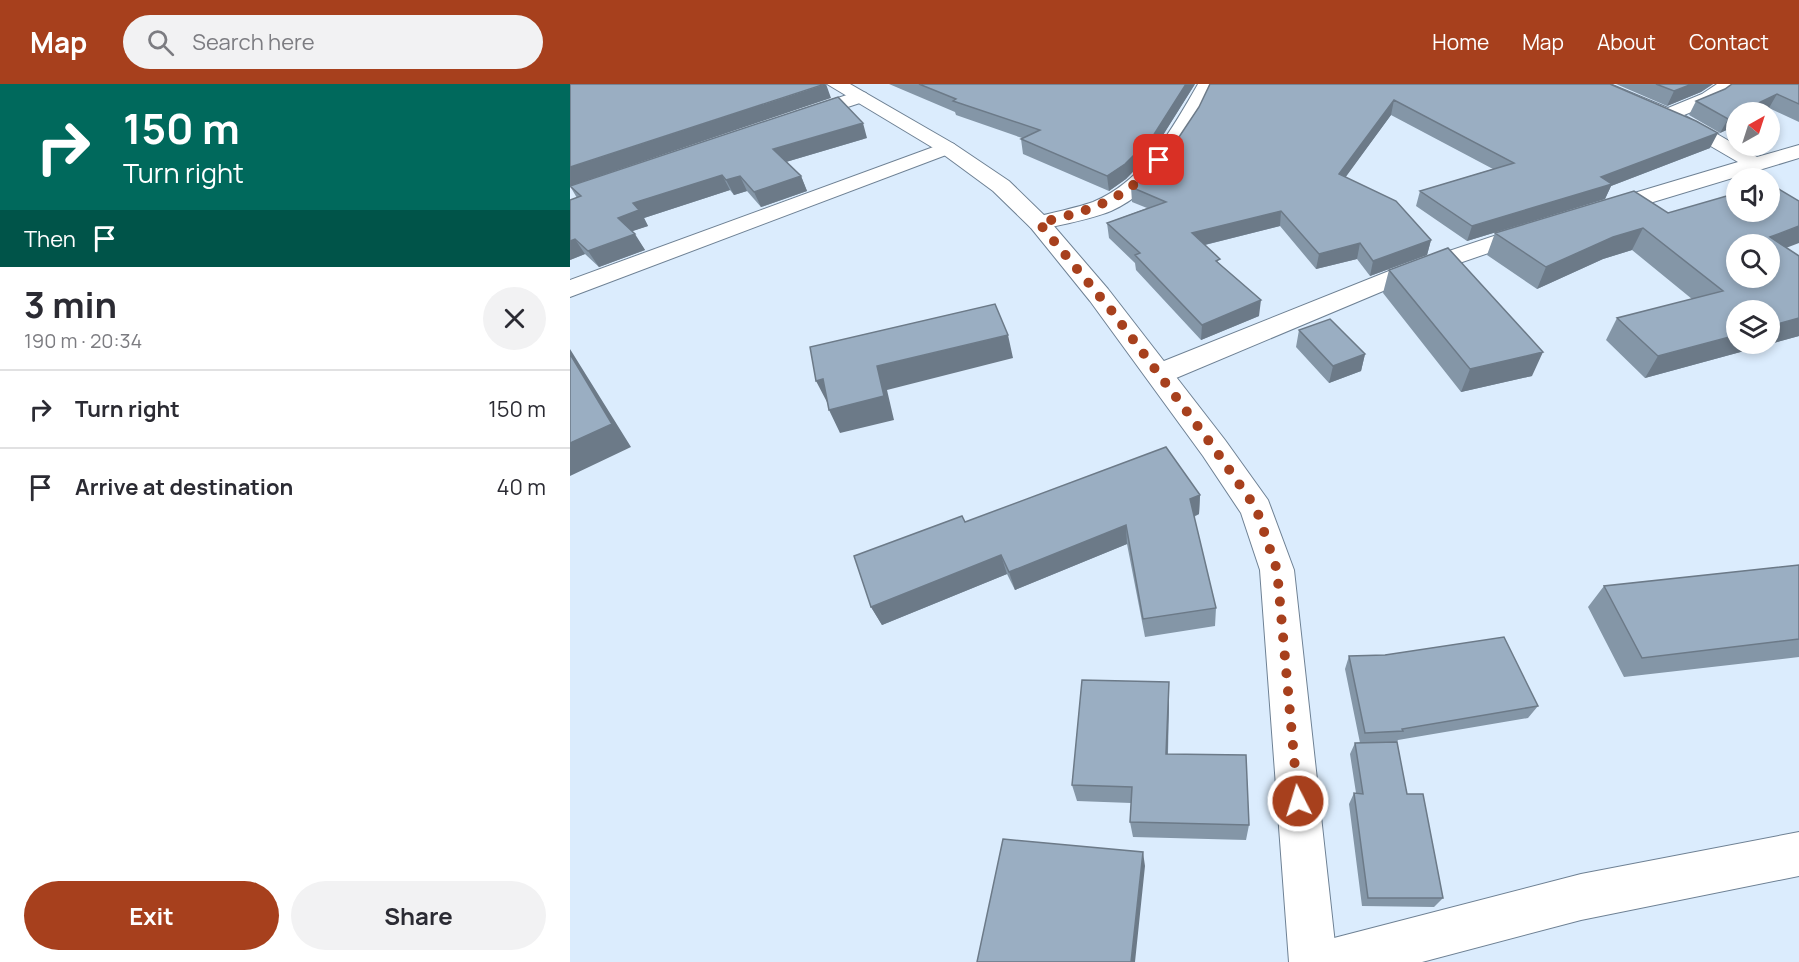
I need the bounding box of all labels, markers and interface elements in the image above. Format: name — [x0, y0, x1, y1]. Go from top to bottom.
search box — [123, 15, 543, 69]
text: Map — [30, 23, 87, 61]
icon: search — [144, 26, 177, 59]
text: Search here — [192, 27, 315, 57]
text: Home — [1432, 28, 1489, 56]
text: Map — [1522, 28, 1564, 56]
text: About — [1597, 28, 1656, 56]
text: Contact — [1689, 28, 1769, 56]
text: 150 m — [123, 99, 240, 157]
north arrow — [1726, 102, 1780, 156]
map controls — [1726, 102, 1780, 354]
icon: right — [24, 108, 102, 186]
pin — [1133, 134, 1184, 185]
icon: arrive — [1142, 143, 1175, 176]
text: Turn right — [123, 154, 244, 191]
button: sound — [1726, 168, 1780, 222]
icon: arrive — [88, 222, 121, 255]
text: Then — [24, 224, 76, 254]
button: search — [1726, 234, 1780, 288]
text: 3 min — [24, 280, 117, 329]
button: close — [483, 287, 546, 350]
button: layers — [1726, 300, 1780, 354]
text: 190 m · 20:34 — [24, 327, 142, 354]
icon: right — [24, 393, 57, 426]
text: Turn right — [75, 394, 180, 424]
text: 150 m — [488, 394, 546, 424]
icon: arrive — [24, 471, 57, 504]
text: Arrive at destination — [75, 472, 293, 502]
text: 40 m — [497, 472, 546, 502]
position arrow — [1266, 769, 1330, 833]
button: Exit — [24, 881, 279, 950]
button: Share — [291, 881, 546, 950]

